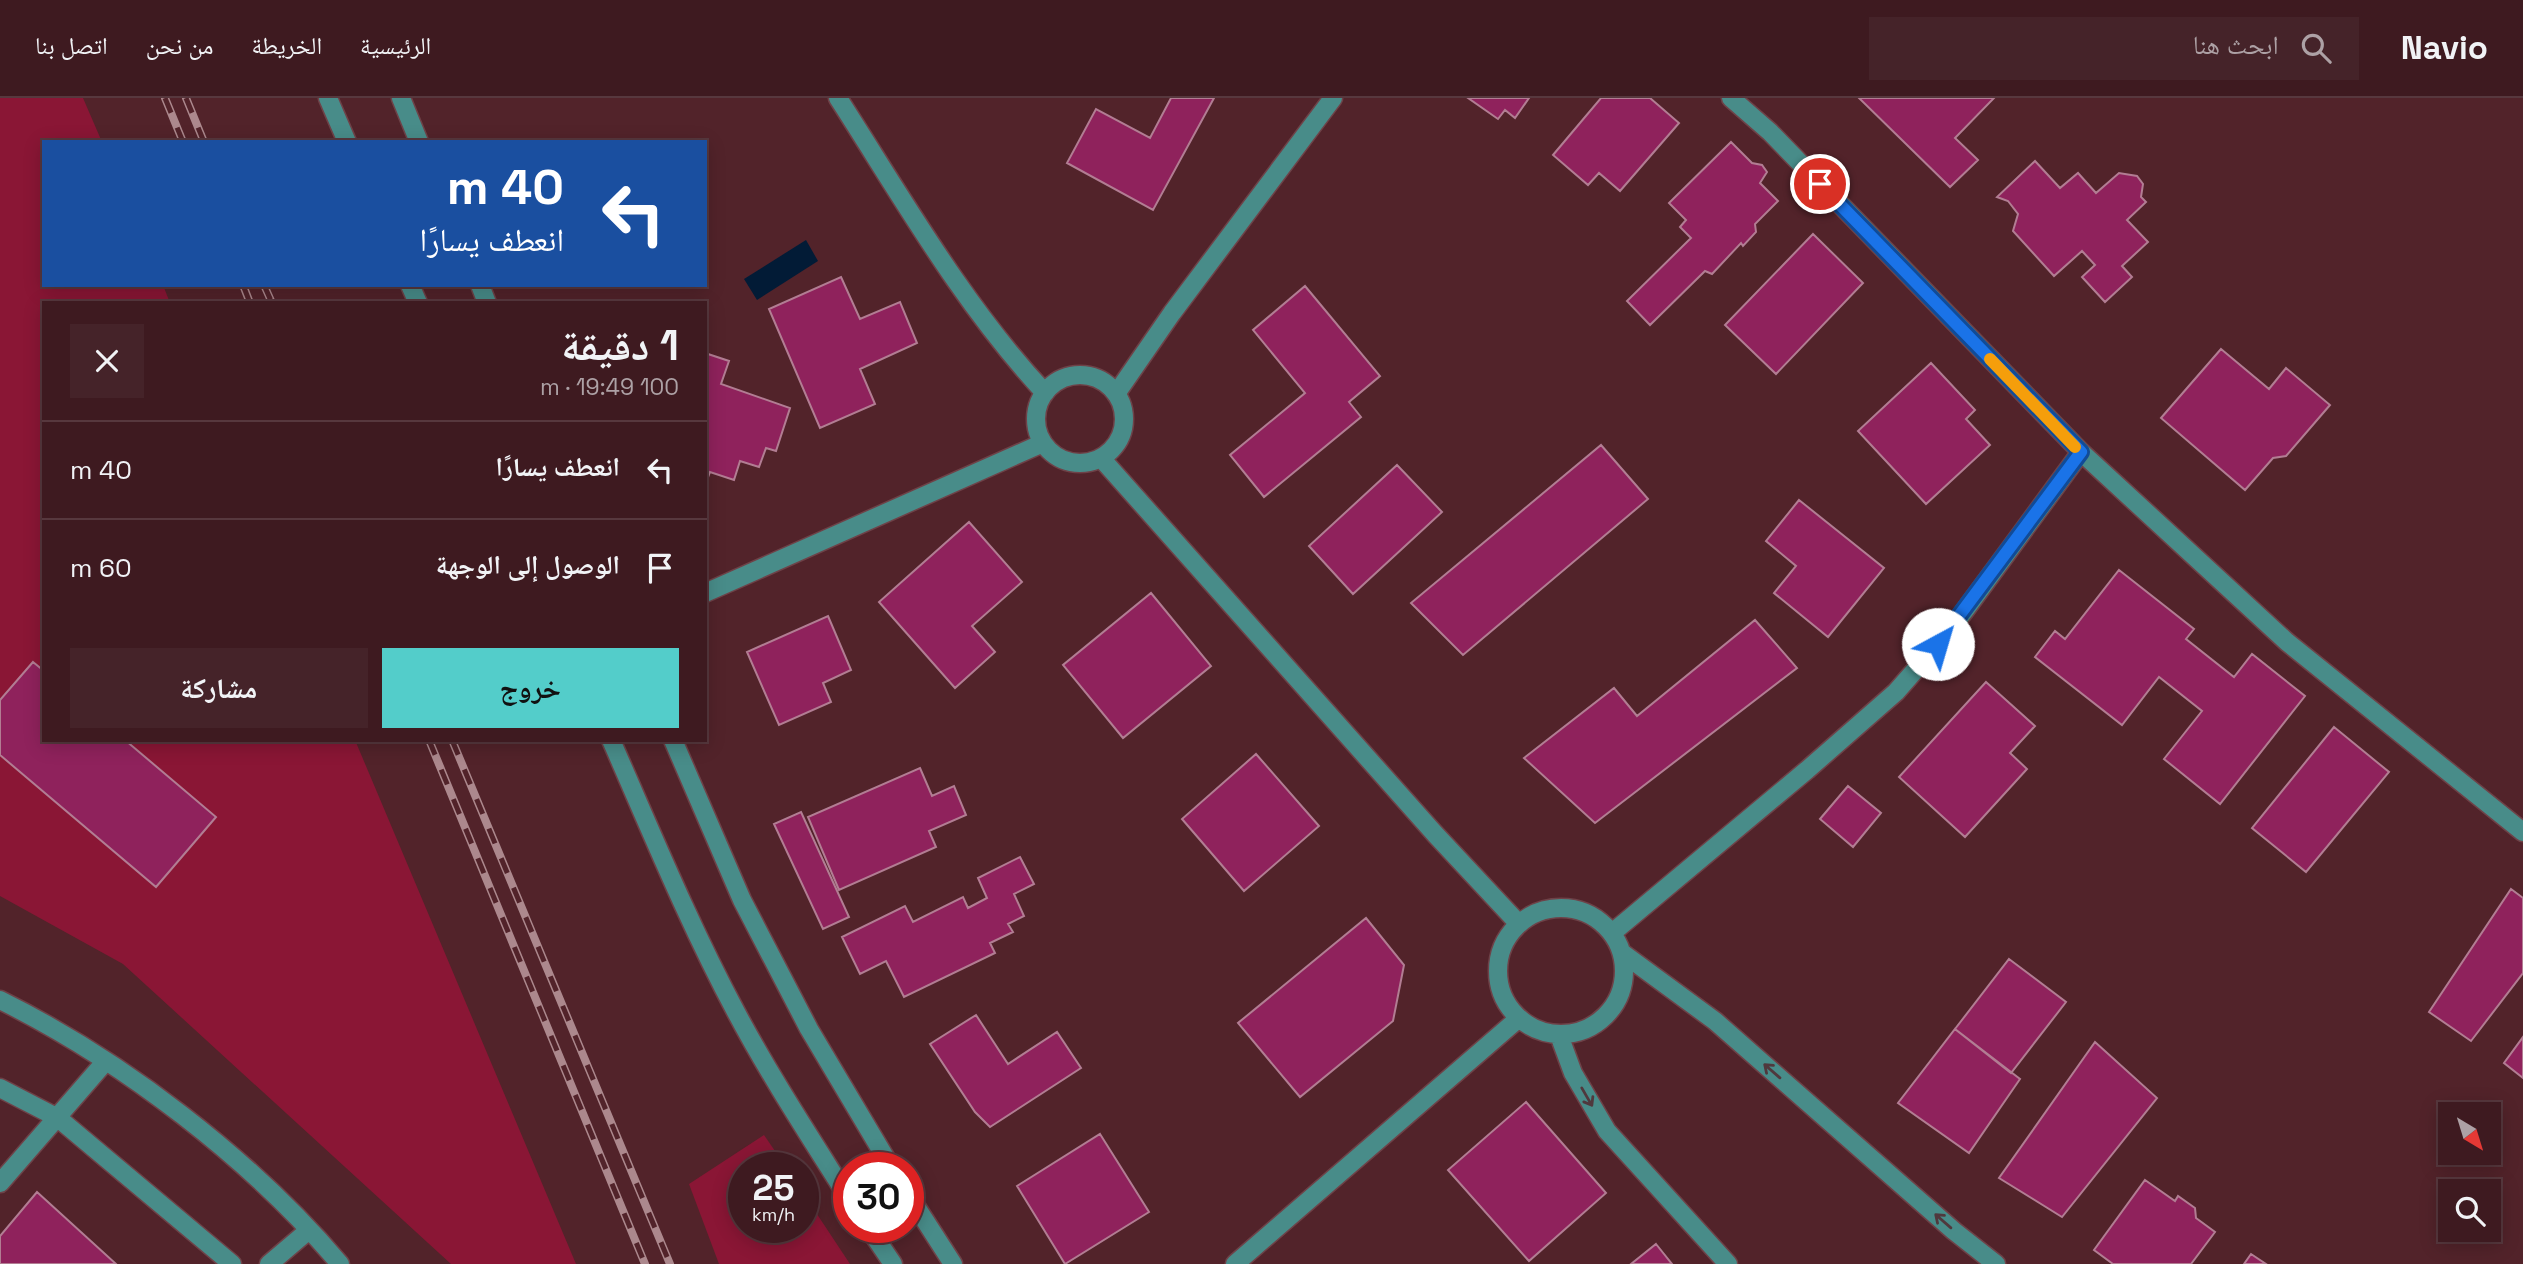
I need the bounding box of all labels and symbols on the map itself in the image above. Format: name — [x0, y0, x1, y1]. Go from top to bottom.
pin — [1790, 154, 1850, 214]
position arrow — [1901, 607, 1975, 681]
one-way arrow — [1763, 1063, 1781, 1079]
one-way arrow — [1580, 1086, 1594, 1106]
north arrow — [2438, 1102, 2501, 1166]
speed limit sign: 30 — [833, 1152, 924, 1243]
one-way arrow — [1934, 1213, 1952, 1229]

